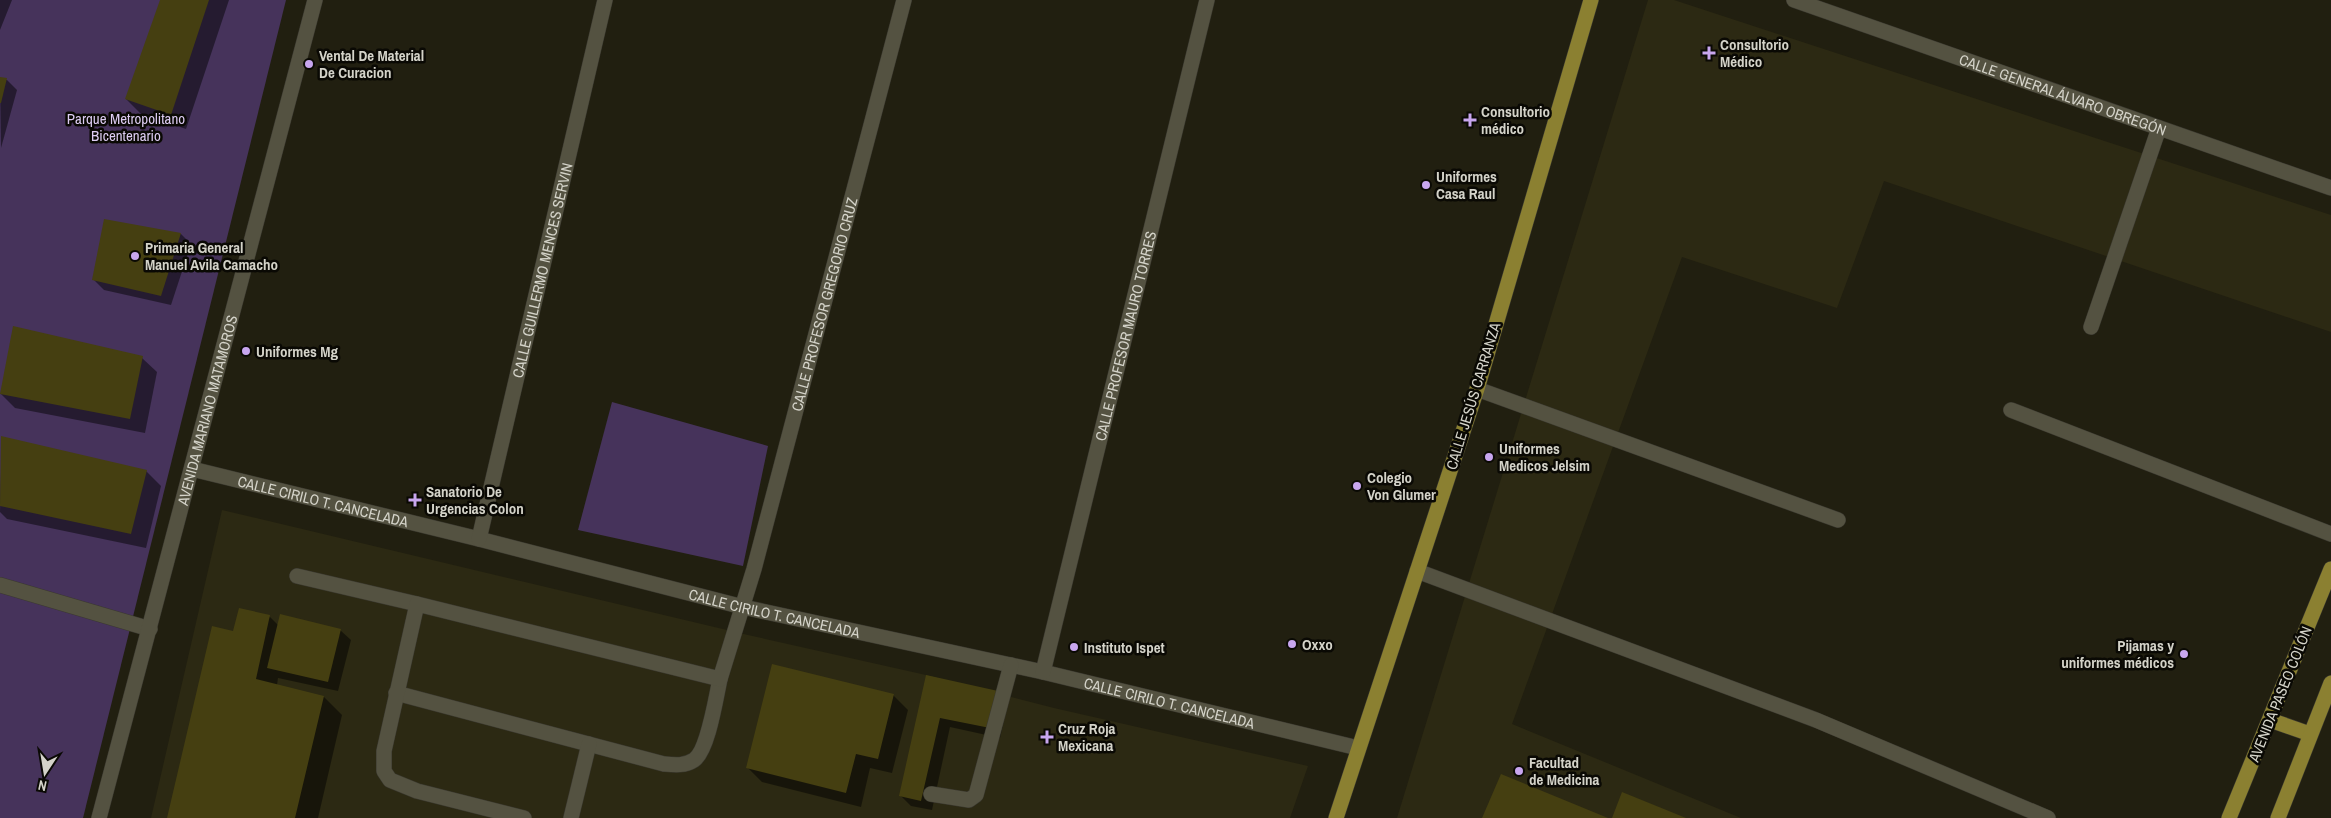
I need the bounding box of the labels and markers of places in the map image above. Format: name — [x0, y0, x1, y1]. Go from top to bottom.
place label: Consultorio Médico — [1720, 34, 1789, 72]
place label: Vental De Material De Curacion — [319, 45, 424, 83]
marker: Consultorio Médico — [1702, 46, 1716, 60]
marker: Vental De Material De Curacion — [303, 58, 315, 70]
place label: Consultorio médico — [1481, 101, 1550, 139]
marker: Consultorio médico — [1463, 113, 1477, 127]
place label: Uniformes Casa Raul — [1436, 166, 1497, 204]
marker: Uniformes Casa Raul — [1420, 179, 1432, 191]
place label: Primaria General Manuel Avila Camacho — [145, 237, 278, 275]
marker: Primaria General Manuel Avila Camacho — [129, 250, 141, 262]
place label: Uniformes Mg — [256, 341, 338, 362]
marker: Uniformes Mg — [240, 345, 252, 357]
place label: Uniformes Medicos Jelsim — [1499, 438, 1590, 476]
marker: Uniformes Medicos Jelsim — [1483, 451, 1495, 463]
place label: Colegio Von Glumer — [1367, 467, 1436, 505]
marker: Colegio Von Glumer — [1351, 480, 1363, 492]
place label: Sanatorio De Urgencias Colon — [426, 481, 524, 519]
marker: Sanatorio De Urgencias Colon — [408, 493, 422, 507]
place label: Oxxo — [1302, 634, 1333, 655]
place label: Pijamas y uniformes médicos — [2061, 635, 2174, 673]
place label: Instituto Ispet — [1084, 637, 1165, 658]
marker: Oxxo — [1286, 638, 1298, 650]
marker: Instituto Ispet — [1068, 641, 1080, 653]
marker: Pijamas y uniformes médicos — [2178, 648, 2190, 660]
place label: Cruz Roja Mexicana — [1058, 718, 1116, 756]
marker: Cruz Roja Mexicana — [1040, 730, 1054, 744]
place label: Facultad de Medicina — [1529, 752, 1600, 790]
marker: Facultad de Medicina — [1513, 765, 1525, 777]

